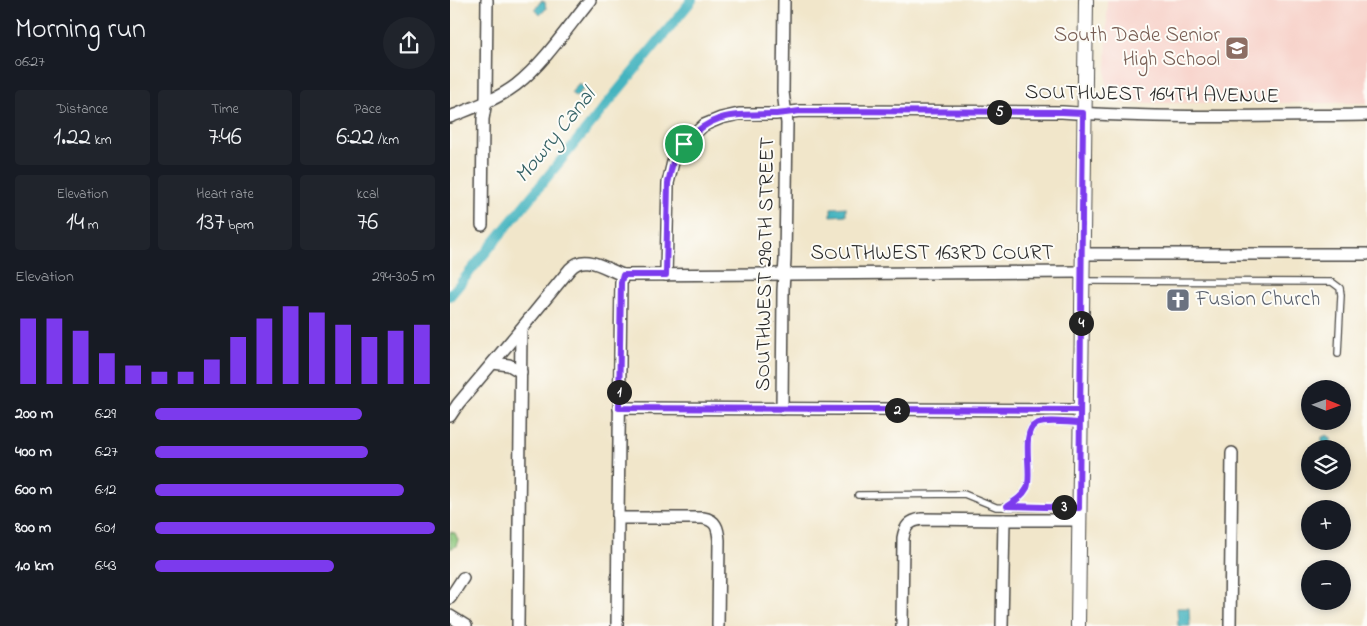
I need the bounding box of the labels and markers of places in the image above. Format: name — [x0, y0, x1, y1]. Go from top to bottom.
place label: South Dade Senior High School — [1054, 21, 1220, 77]
school or university icon: South Dade Senior High School — [1224, 35, 1250, 61]
pin: 5 — [986, 100, 1012, 124]
pin — [663, 123, 705, 165]
place label: Fusion Church — [1195, 285, 1320, 315]
church icon: Fusion Church — [1165, 287, 1191, 313]
pin: 4 — [1068, 310, 1094, 336]
pin: 1 — [606, 380, 632, 404]
pin: 2 — [884, 398, 910, 422]
pin: 3 — [1052, 494, 1076, 520]

